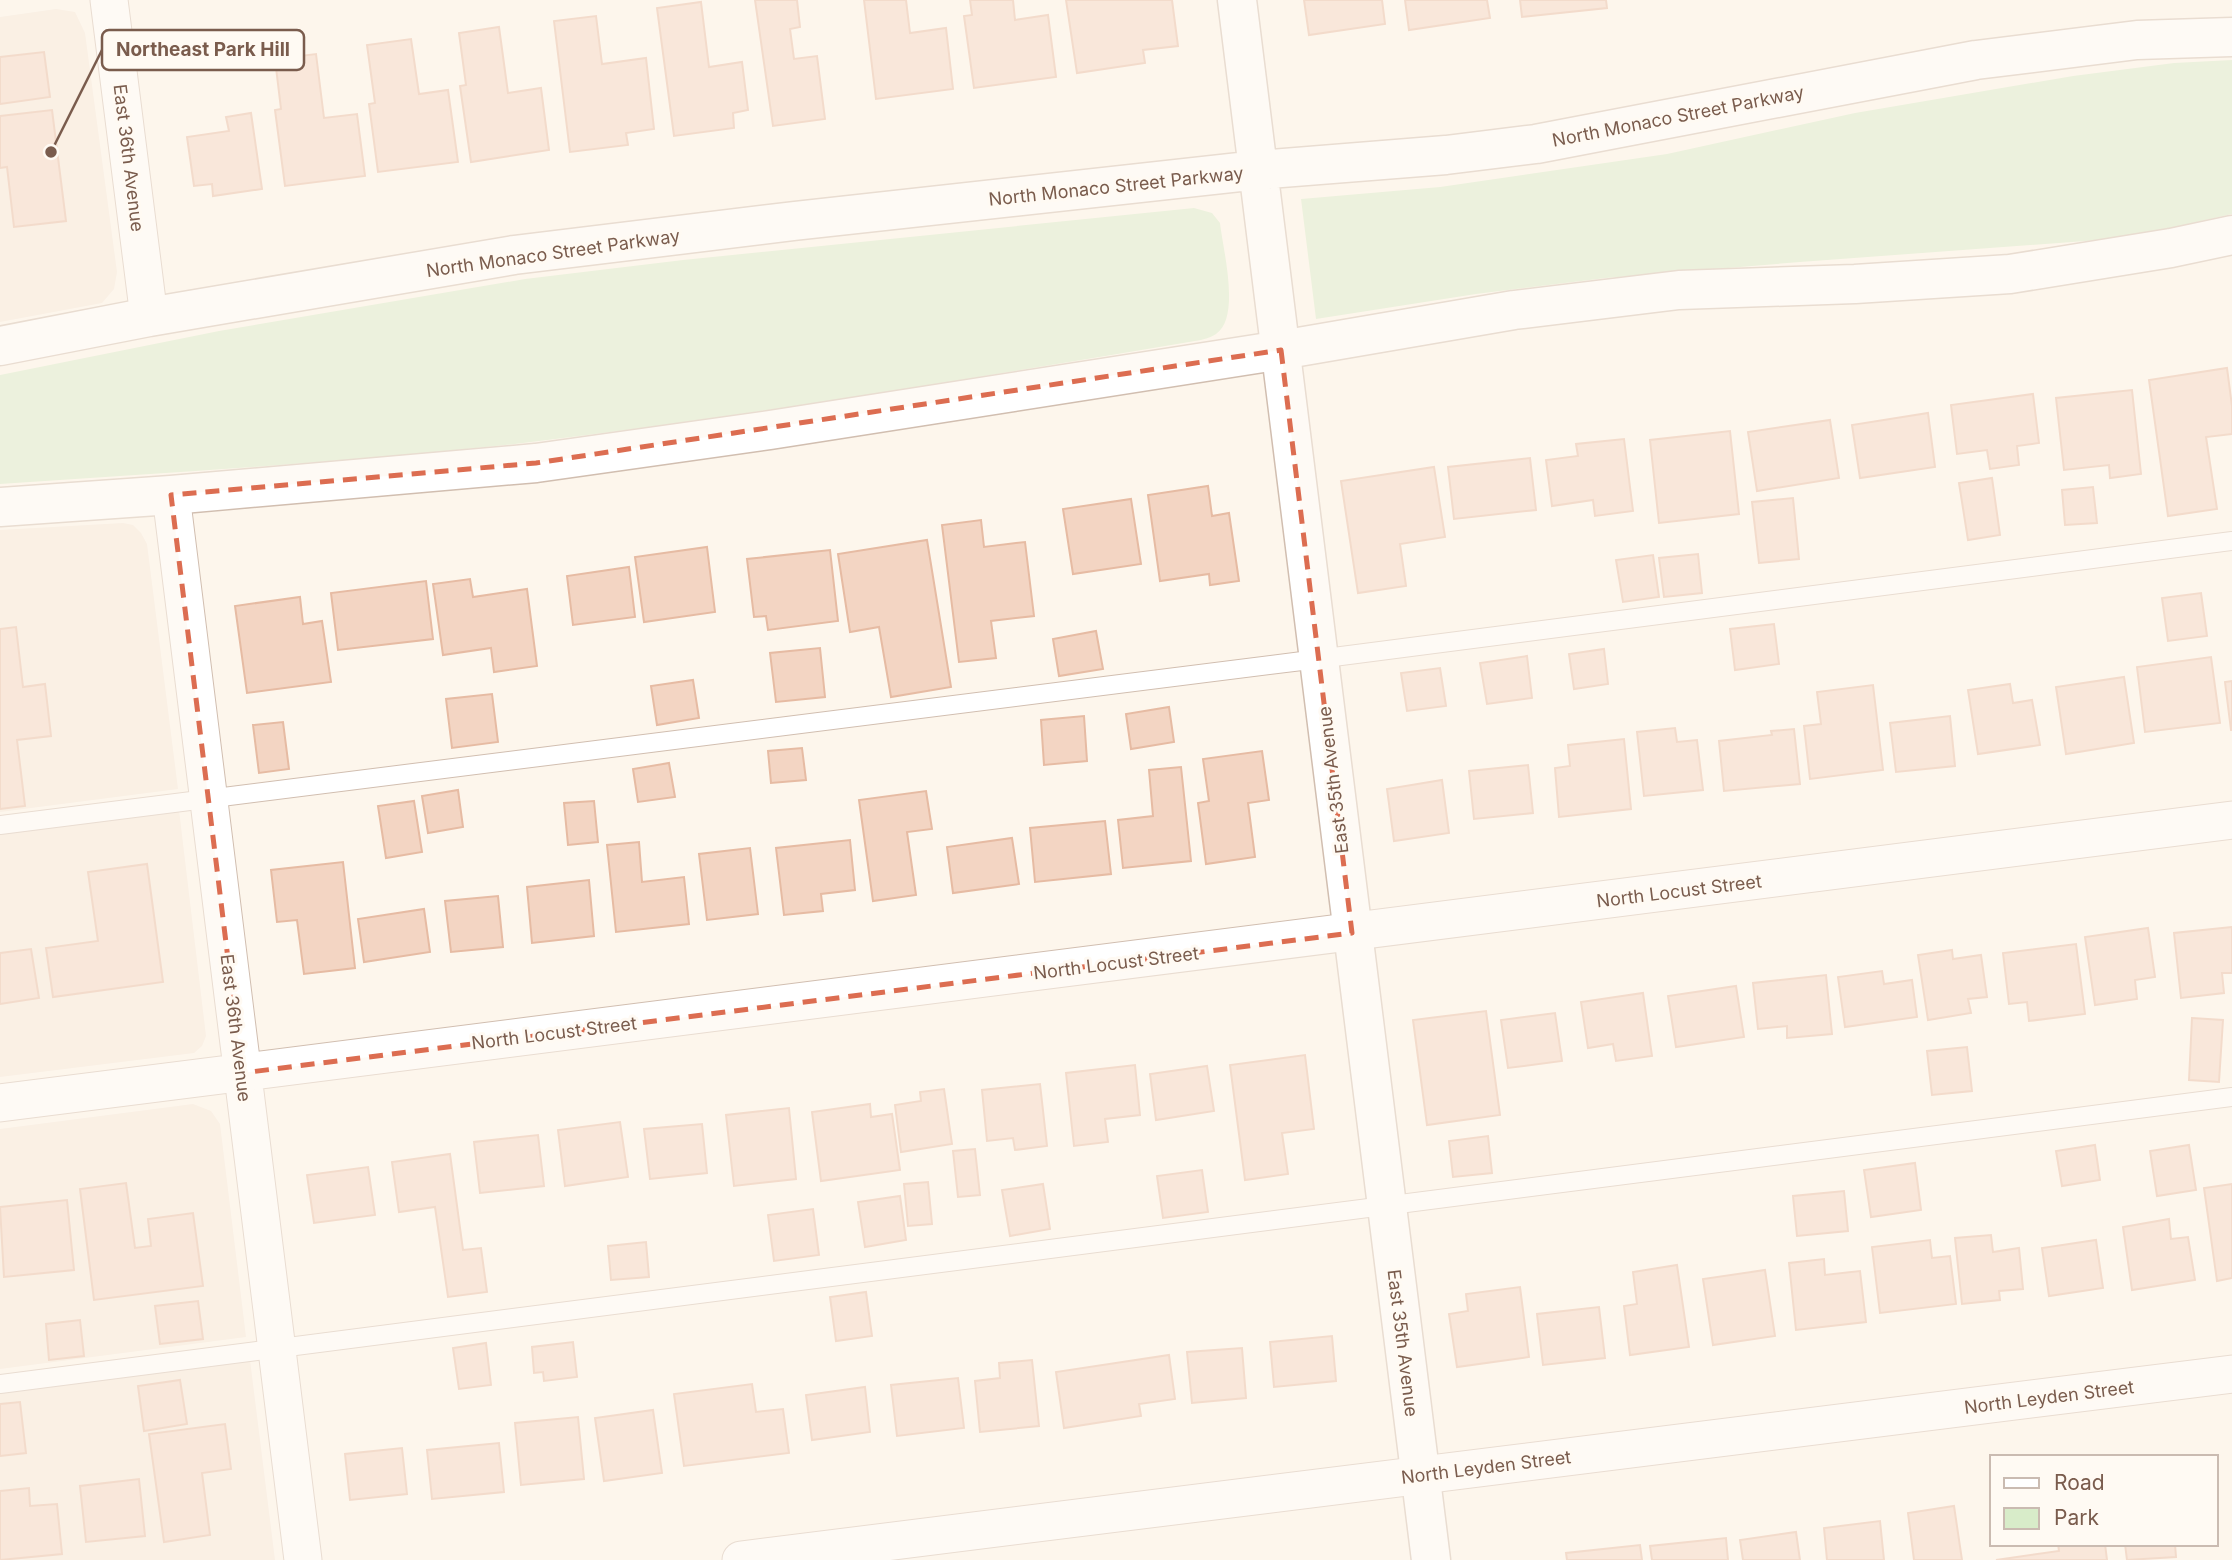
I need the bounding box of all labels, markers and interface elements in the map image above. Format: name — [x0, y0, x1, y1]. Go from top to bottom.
callout: Northeast Park Hill — [102, 30, 304, 70]
text: Northeast Park Hill — [116, 38, 290, 61]
street label: North Monaco Street Parkway — [1550, 81, 1806, 151]
street label: East 36th Avenue — [110, 83, 148, 233]
street label: North Monaco Street Parkway — [988, 162, 1244, 210]
street label: North Monaco Street Parkway — [425, 225, 681, 281]
street label: East 35th Avenue — [1314, 705, 1352, 855]
street label: North Locust Street — [1595, 870, 1763, 912]
street label: North Locust Street — [1032, 942, 1200, 984]
street label: East 36th Avenue — [217, 953, 255, 1103]
street label: North Locust Street — [470, 1012, 638, 1054]
street label: East 35th Avenue — [1384, 1268, 1422, 1418]
street label: North Leyden Street — [1963, 1376, 2135, 1418]
street label: North Leyden Street — [1400, 1446, 1572, 1488]
legend — [1990, 1455, 2218, 1546]
text: Road — [2054, 1470, 2105, 1495]
text: Park — [2054, 1505, 2099, 1530]

